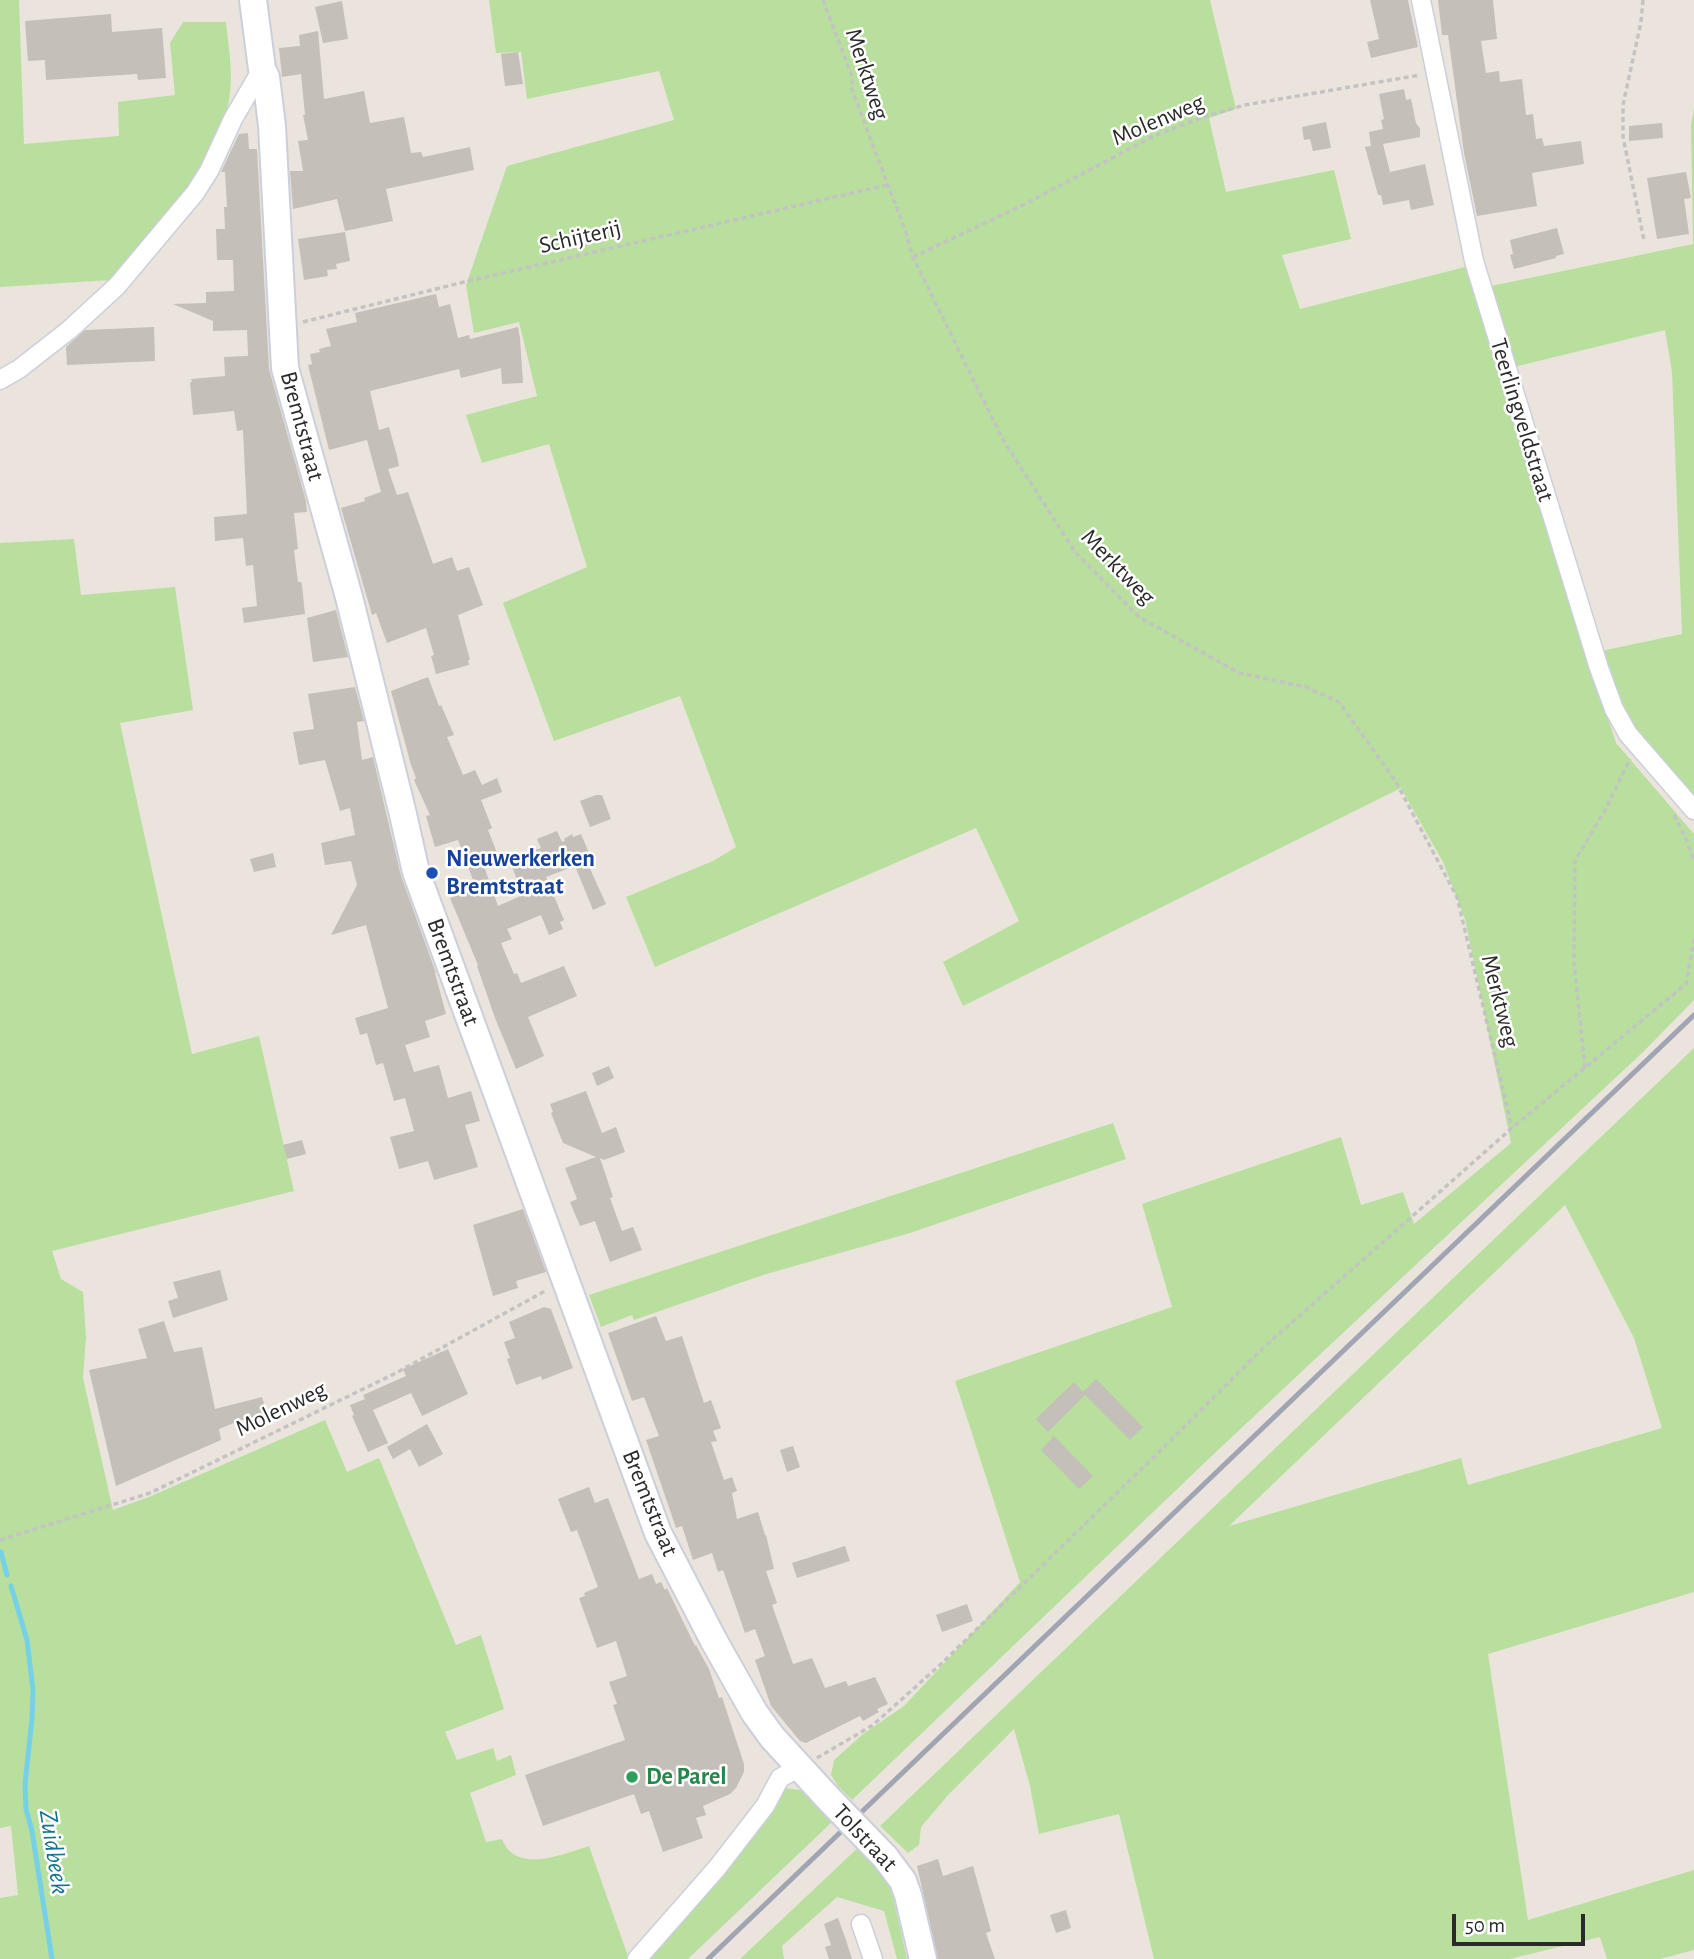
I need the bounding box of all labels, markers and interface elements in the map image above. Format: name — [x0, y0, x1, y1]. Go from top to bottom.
street label: Merktweg — [839, 25, 895, 123]
street label: Molenweg — [1107, 88, 1209, 152]
street label: Schijterij — [536, 214, 624, 260]
street label: Teerlingveldstraat — [1484, 335, 1560, 505]
street label: Bremtstraat — [274, 368, 330, 484]
street label: Merktweg — [1075, 523, 1161, 611]
place label: Nieuwerkerken Bremtstraat — [446, 845, 595, 901]
marker: Nieuwerkerken Bremtstraat — [424, 865, 440, 881]
street label: Bremtstraat — [420, 914, 486, 1030]
street label: Merktweg — [1475, 952, 1525, 1050]
street label: Molenweg — [231, 1375, 331, 1443]
street label: Bremtstraat — [616, 1446, 684, 1560]
place label: De Parel — [646, 1763, 727, 1791]
marker: De Parel — [624, 1769, 640, 1785]
street label: Tolstraat — [827, 1798, 903, 1878]
water label: Zuidbeek — [32, 1807, 76, 1897]
scale bar — [1456, 1899, 1589, 1943]
text: 50 m — [1465, 1915, 1505, 1936]

